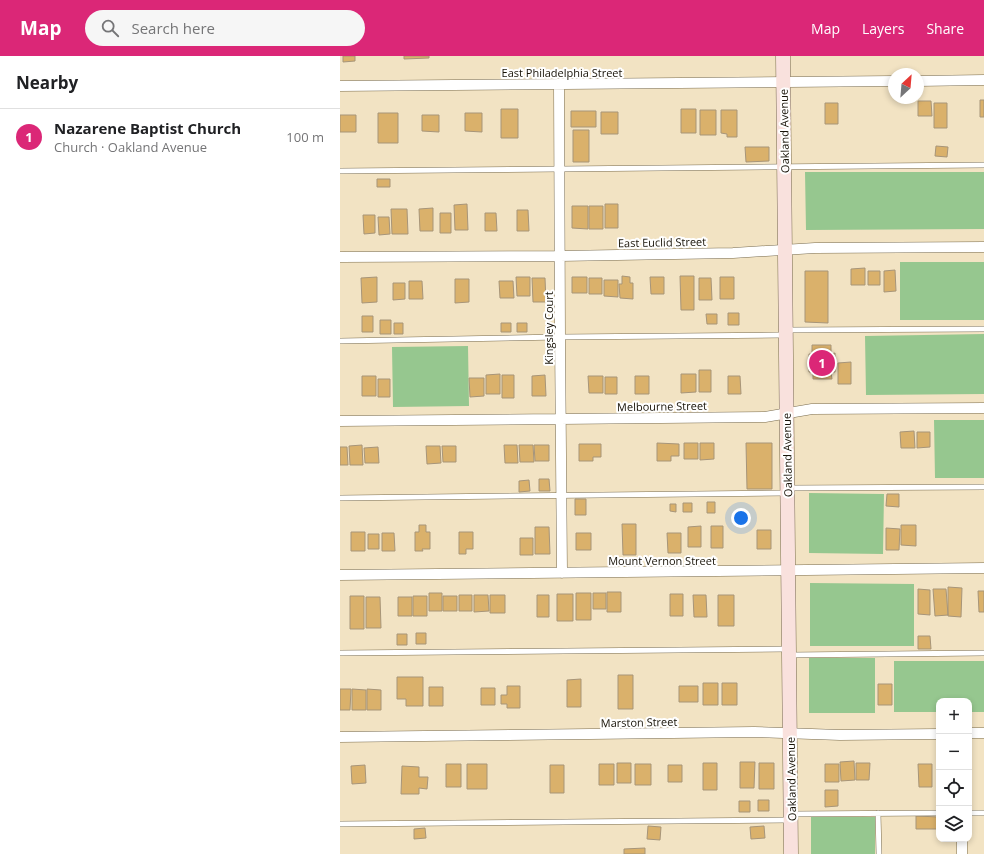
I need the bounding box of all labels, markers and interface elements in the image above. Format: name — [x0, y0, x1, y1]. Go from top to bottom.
search box — [85, 10, 365, 46]
text: Map — [20, 15, 61, 41]
icon: search — [99, 17, 121, 39]
text: Search here — [131, 18, 215, 38]
text: Map — [811, 19, 840, 38]
text: Layers — [862, 19, 904, 38]
text: Share — [926, 19, 964, 38]
street label: East Philadelphia Street — [502, 65, 623, 80]
north arrow — [888, 68, 924, 104]
text: Nearby — [16, 71, 78, 94]
street label: Oakland Avenue — [776, 89, 792, 173]
text: Nazarene Baptist Church — [54, 118, 241, 138]
text: 1 — [25, 128, 33, 146]
text: 100 m — [286, 128, 324, 146]
text: Church · Oakland Avenue — [54, 138, 207, 156]
street label: East Euclid Street — [618, 234, 706, 250]
street label: Kingsley Court — [541, 291, 556, 365]
pin: 1 — [809, 348, 835, 378]
street label: Melbourne Street — [617, 398, 707, 414]
street label: Oakland Avenue — [779, 413, 795, 497]
your location — [731, 508, 751, 528]
street label: Mount Vernon Street — [608, 553, 716, 568]
map controls — [936, 698, 972, 842]
button: + — [936, 698, 972, 734]
street label: Marston Street — [601, 714, 678, 730]
button: − — [936, 734, 972, 770]
street label: Oakland Avenue — [783, 737, 799, 821]
button: locate — [936, 770, 972, 806]
button: layers — [936, 806, 972, 842]

